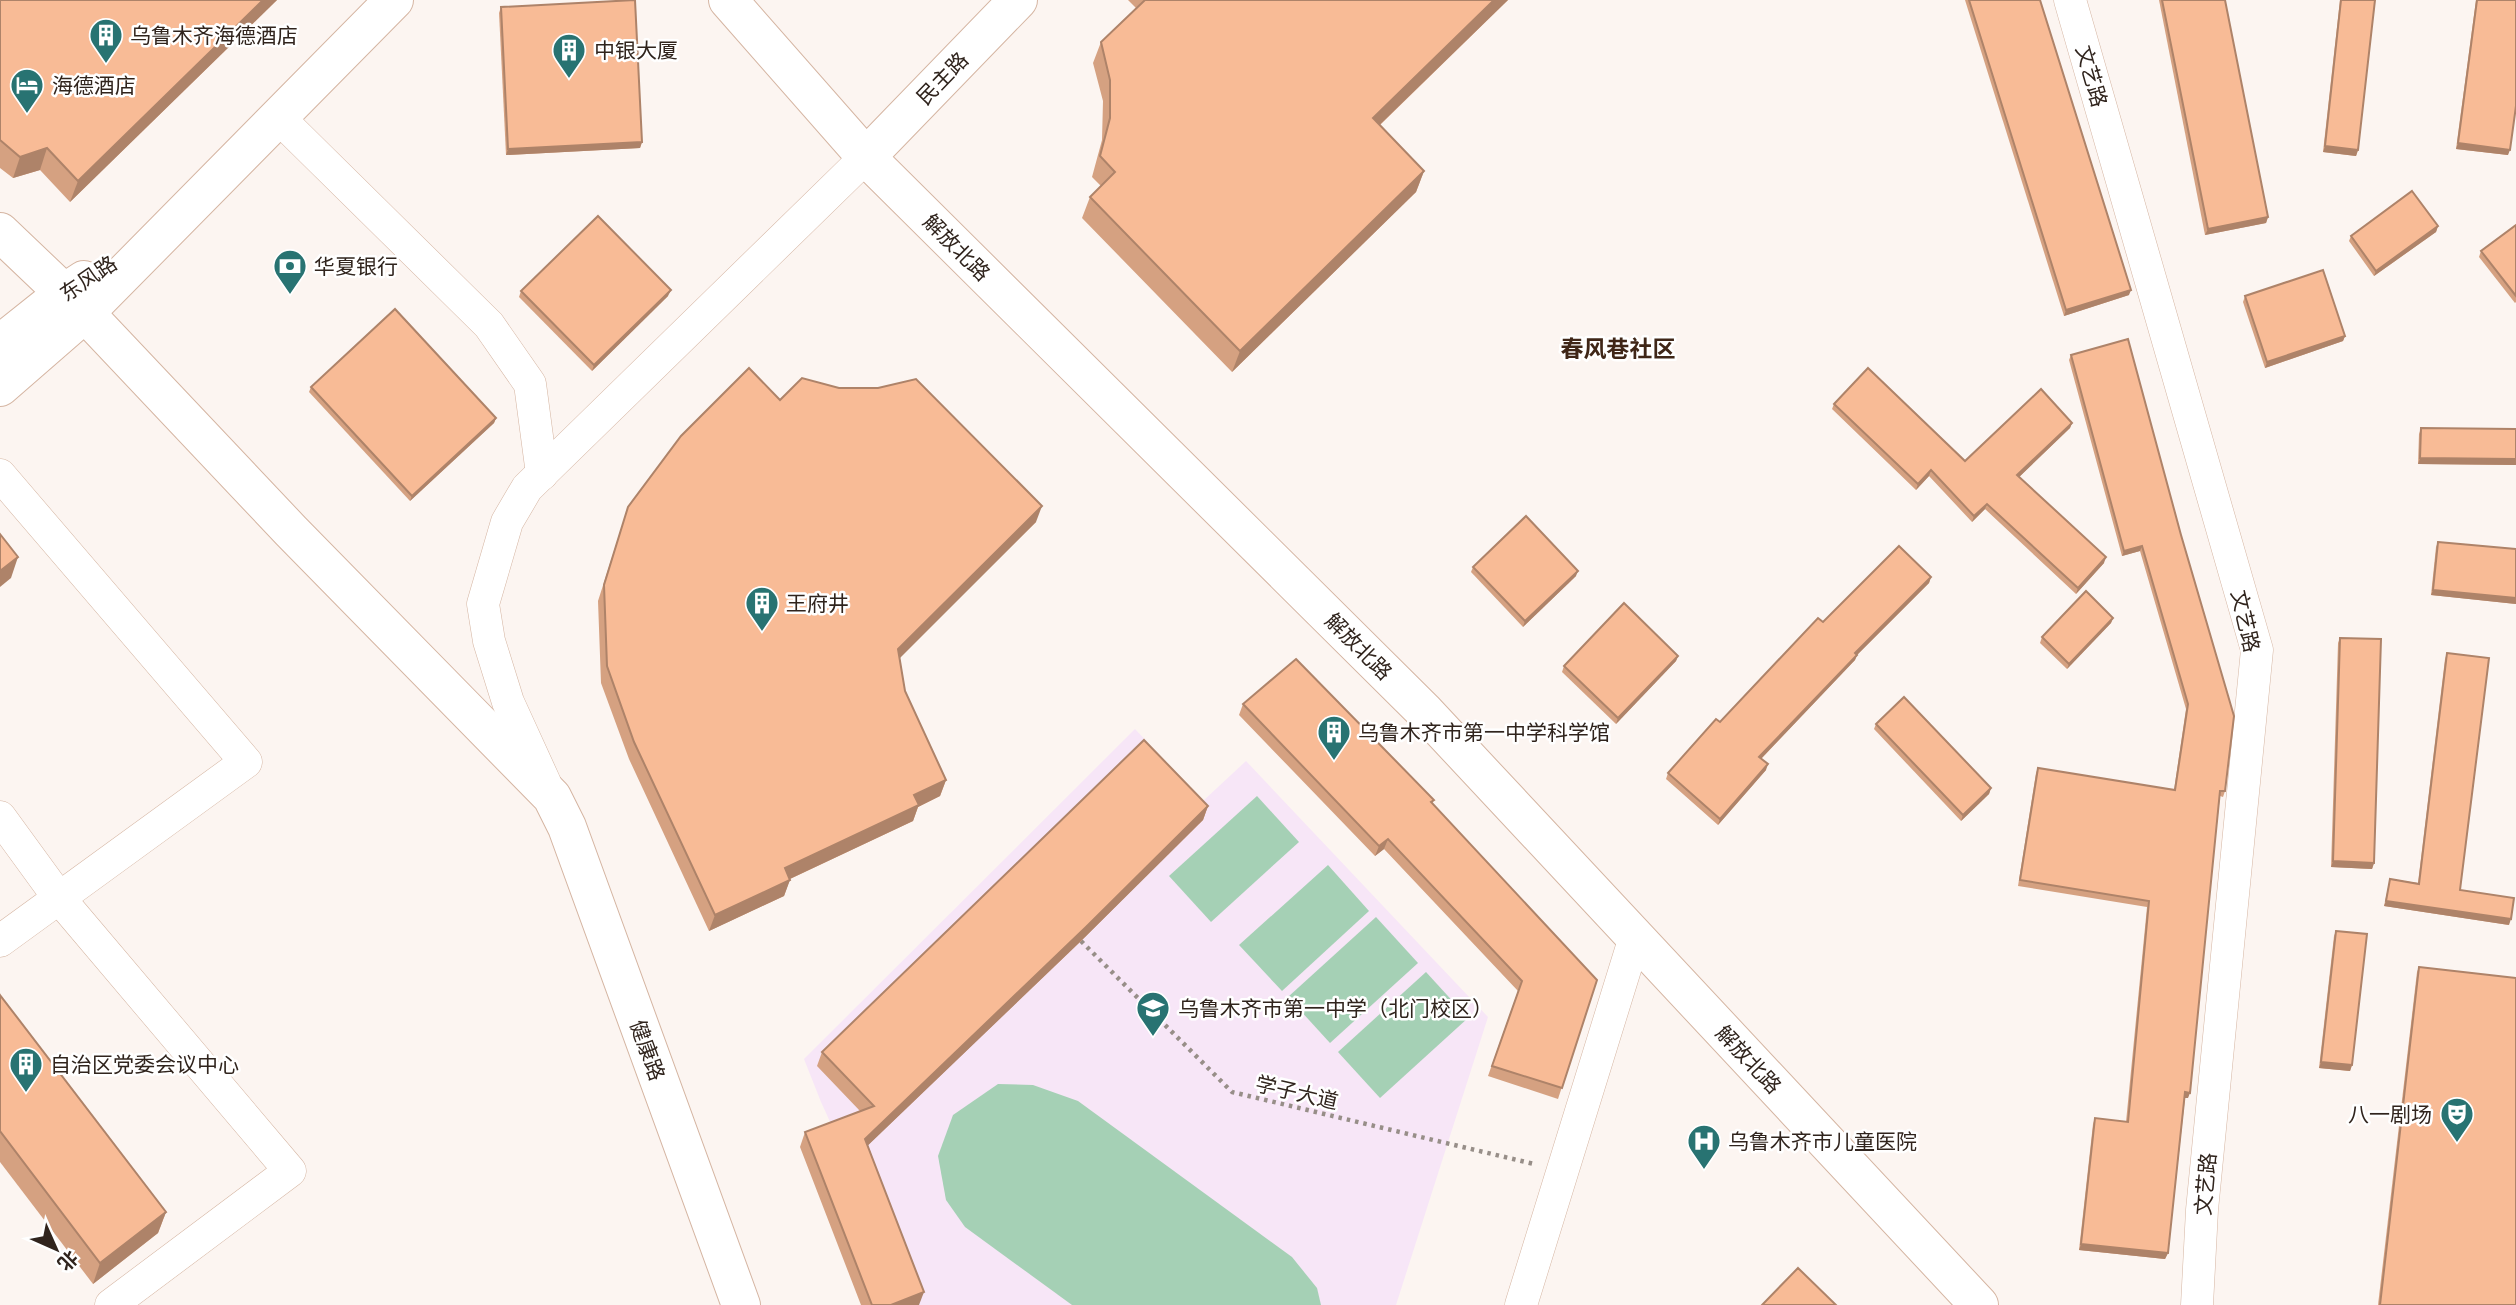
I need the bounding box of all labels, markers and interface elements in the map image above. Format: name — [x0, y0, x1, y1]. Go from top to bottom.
building icon: 乌鲁木齐海德酒店 — [87, 16, 125, 65]
place label: 乌鲁木齐海德酒店 — [130, 21, 298, 49]
building icon: 中银大厦 — [550, 31, 588, 80]
place label: 中银大厦 — [594, 36, 678, 64]
street label: 文艺路 — [2070, 42, 2114, 110]
street label: 民主路 — [910, 46, 974, 110]
hotel icon: 海德酒店 — [8, 66, 46, 115]
place label: 海德酒店 — [52, 71, 136, 99]
street label: 解放北路 — [917, 207, 997, 287]
bank icon: 华夏银行 — [271, 247, 309, 296]
street label: 东风路 — [54, 249, 122, 307]
place label: 华夏银行 — [314, 252, 398, 280]
district label: 春风巷社区 — [1561, 332, 1676, 364]
building icon: 王府井 — [743, 584, 781, 633]
street label: 文艺路 — [2225, 587, 2267, 655]
place label: 王府井 — [786, 589, 849, 617]
street label: 解放北路 — [1319, 606, 1399, 686]
building icon: 乌鲁木齐市第一中学科学馆 — [1315, 713, 1353, 762]
place label: 乌鲁木齐市第一中学科学馆 — [1358, 718, 1610, 746]
school or university icon: 乌鲁木齐市第一中学（北门校区） — [1134, 989, 1172, 1038]
place label: 乌鲁木齐市第一中学（北门校区） — [1178, 994, 1493, 1022]
street label: 健康路 — [624, 1016, 672, 1084]
street label: 解放北路 — [1710, 1019, 1788, 1099]
building icon: 自治区党委会议中心 — [7, 1045, 45, 1094]
place label: 自治区党委会议中心 — [50, 1050, 239, 1078]
street label: 学子大道 — [1253, 1069, 1341, 1115]
theatre icon: 八一剧场 — [2438, 1095, 2476, 1144]
place label: 八一剧场 — [2348, 1100, 2432, 1128]
hospital icon: 乌鲁木齐市儿童医院 — [1685, 1122, 1723, 1171]
place label: 乌鲁木齐市儿童医院 — [1728, 1127, 1917, 1155]
street label: 文艺路 — [2188, 1151, 2222, 1217]
north arrow — [21, 1214, 91, 1284]
text: 北 — [52, 1245, 84, 1277]

